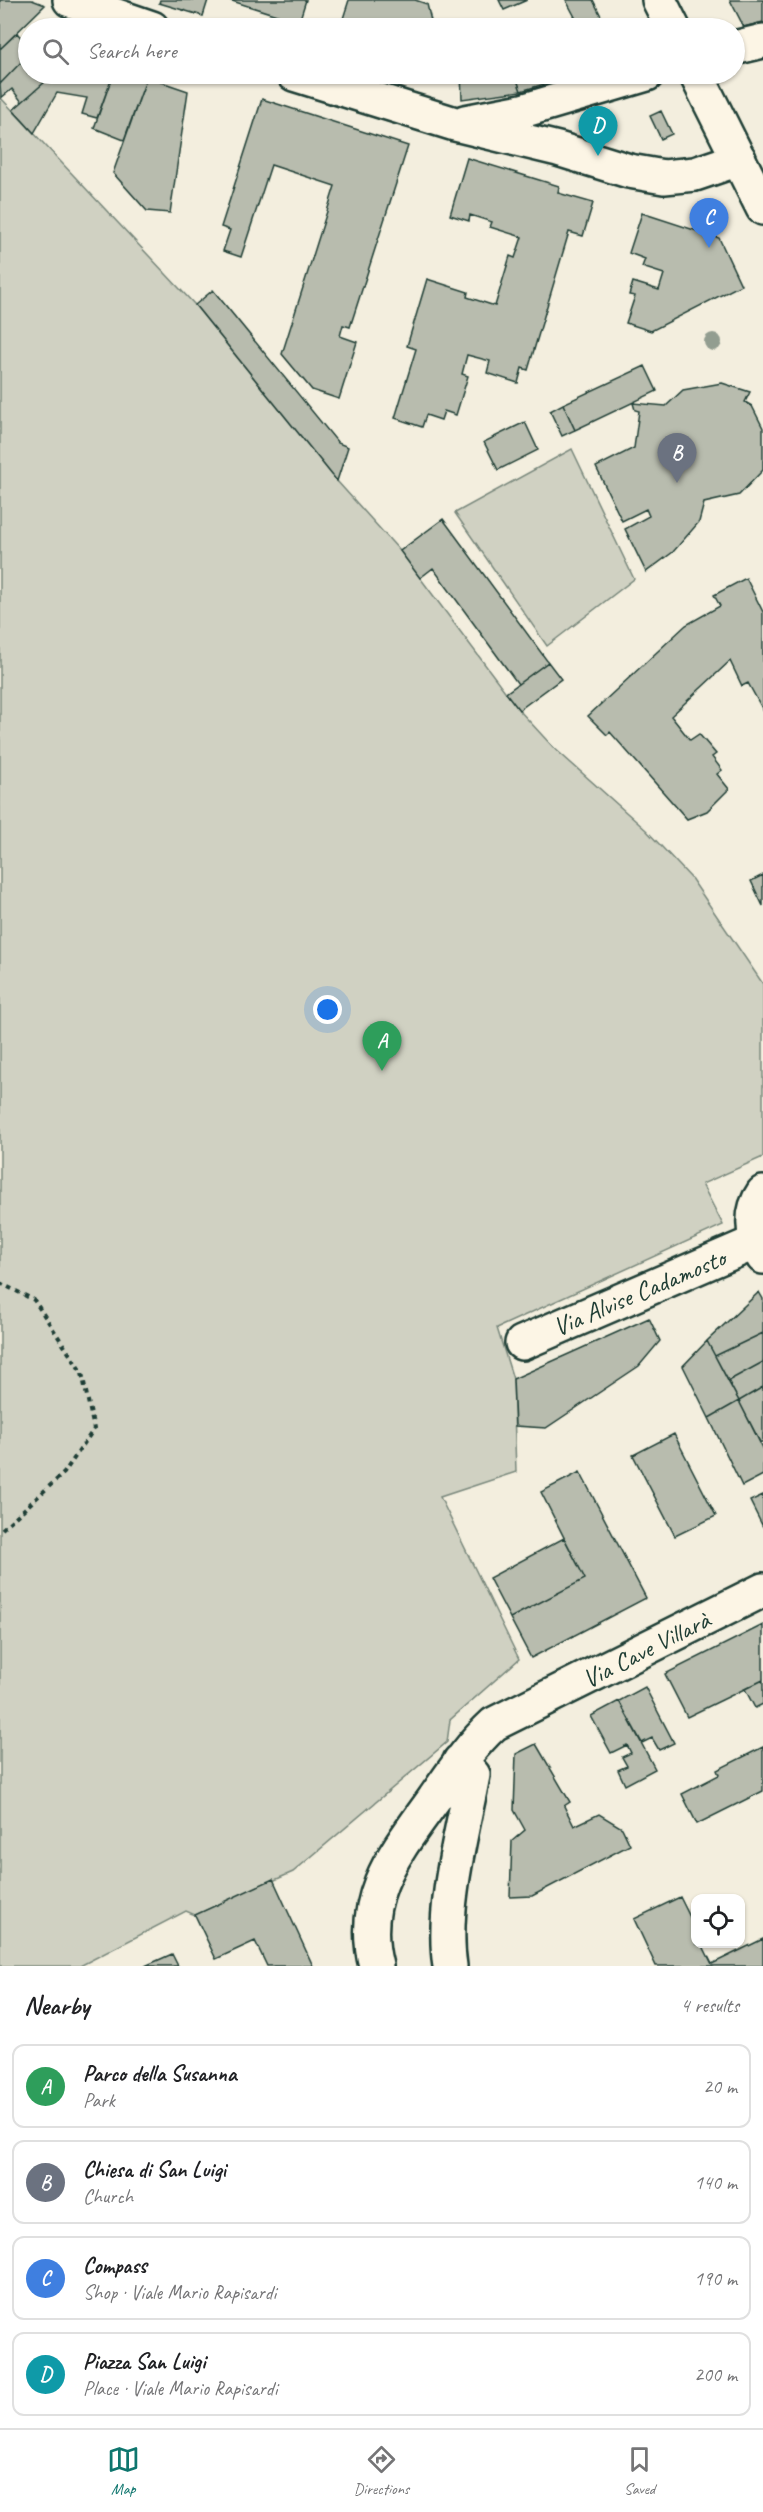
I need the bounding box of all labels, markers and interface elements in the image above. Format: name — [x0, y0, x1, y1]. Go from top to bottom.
search box — [18, 18, 745, 84]
icon: search — [39, 35, 72, 68]
text: Search here — [87, 37, 177, 65]
pin: D — [578, 106, 618, 156]
pin: C — [690, 198, 728, 248]
pin: B — [658, 434, 696, 483]
your location — [313, 995, 342, 1024]
pin: A — [362, 1022, 401, 1071]
street label: Via Alvise Cadamosto — [548, 1240, 733, 1344]
street label: Via Cave Villarà — [577, 1603, 717, 1696]
map controls — [691, 1894, 745, 1948]
button: locate — [691, 1894, 745, 1948]
text: Nearby — [24, 1989, 89, 2022]
text: 4 results — [680, 1993, 739, 2018]
text: Parco della Susanna — [83, 2060, 236, 2088]
text: A — [40, 2074, 51, 2099]
text: 20 m — [703, 2074, 737, 2099]
text: Park — [83, 2088, 115, 2113]
text: Chiesa di San Luigi — [83, 2156, 226, 2184]
text: B — [40, 2170, 51, 2195]
text: 140 m — [694, 2170, 737, 2195]
text: Church — [83, 2184, 133, 2209]
text: Compass — [83, 2252, 147, 2280]
text: C — [41, 2266, 50, 2291]
text: 190 m — [694, 2266, 737, 2291]
text: Shop · Viale Mario Rapisardi — [83, 2280, 276, 2305]
text: Piazza San Luigi — [83, 2348, 206, 2376]
text: D — [40, 2362, 51, 2387]
text: 200 m — [694, 2362, 737, 2387]
text: Place · Viale Mario Rapisardi — [83, 2376, 277, 2401]
tab: Map — [107, 2443, 140, 2499]
tab: Directions — [354, 2443, 409, 2499]
tab: Saved — [623, 2443, 656, 2499]

